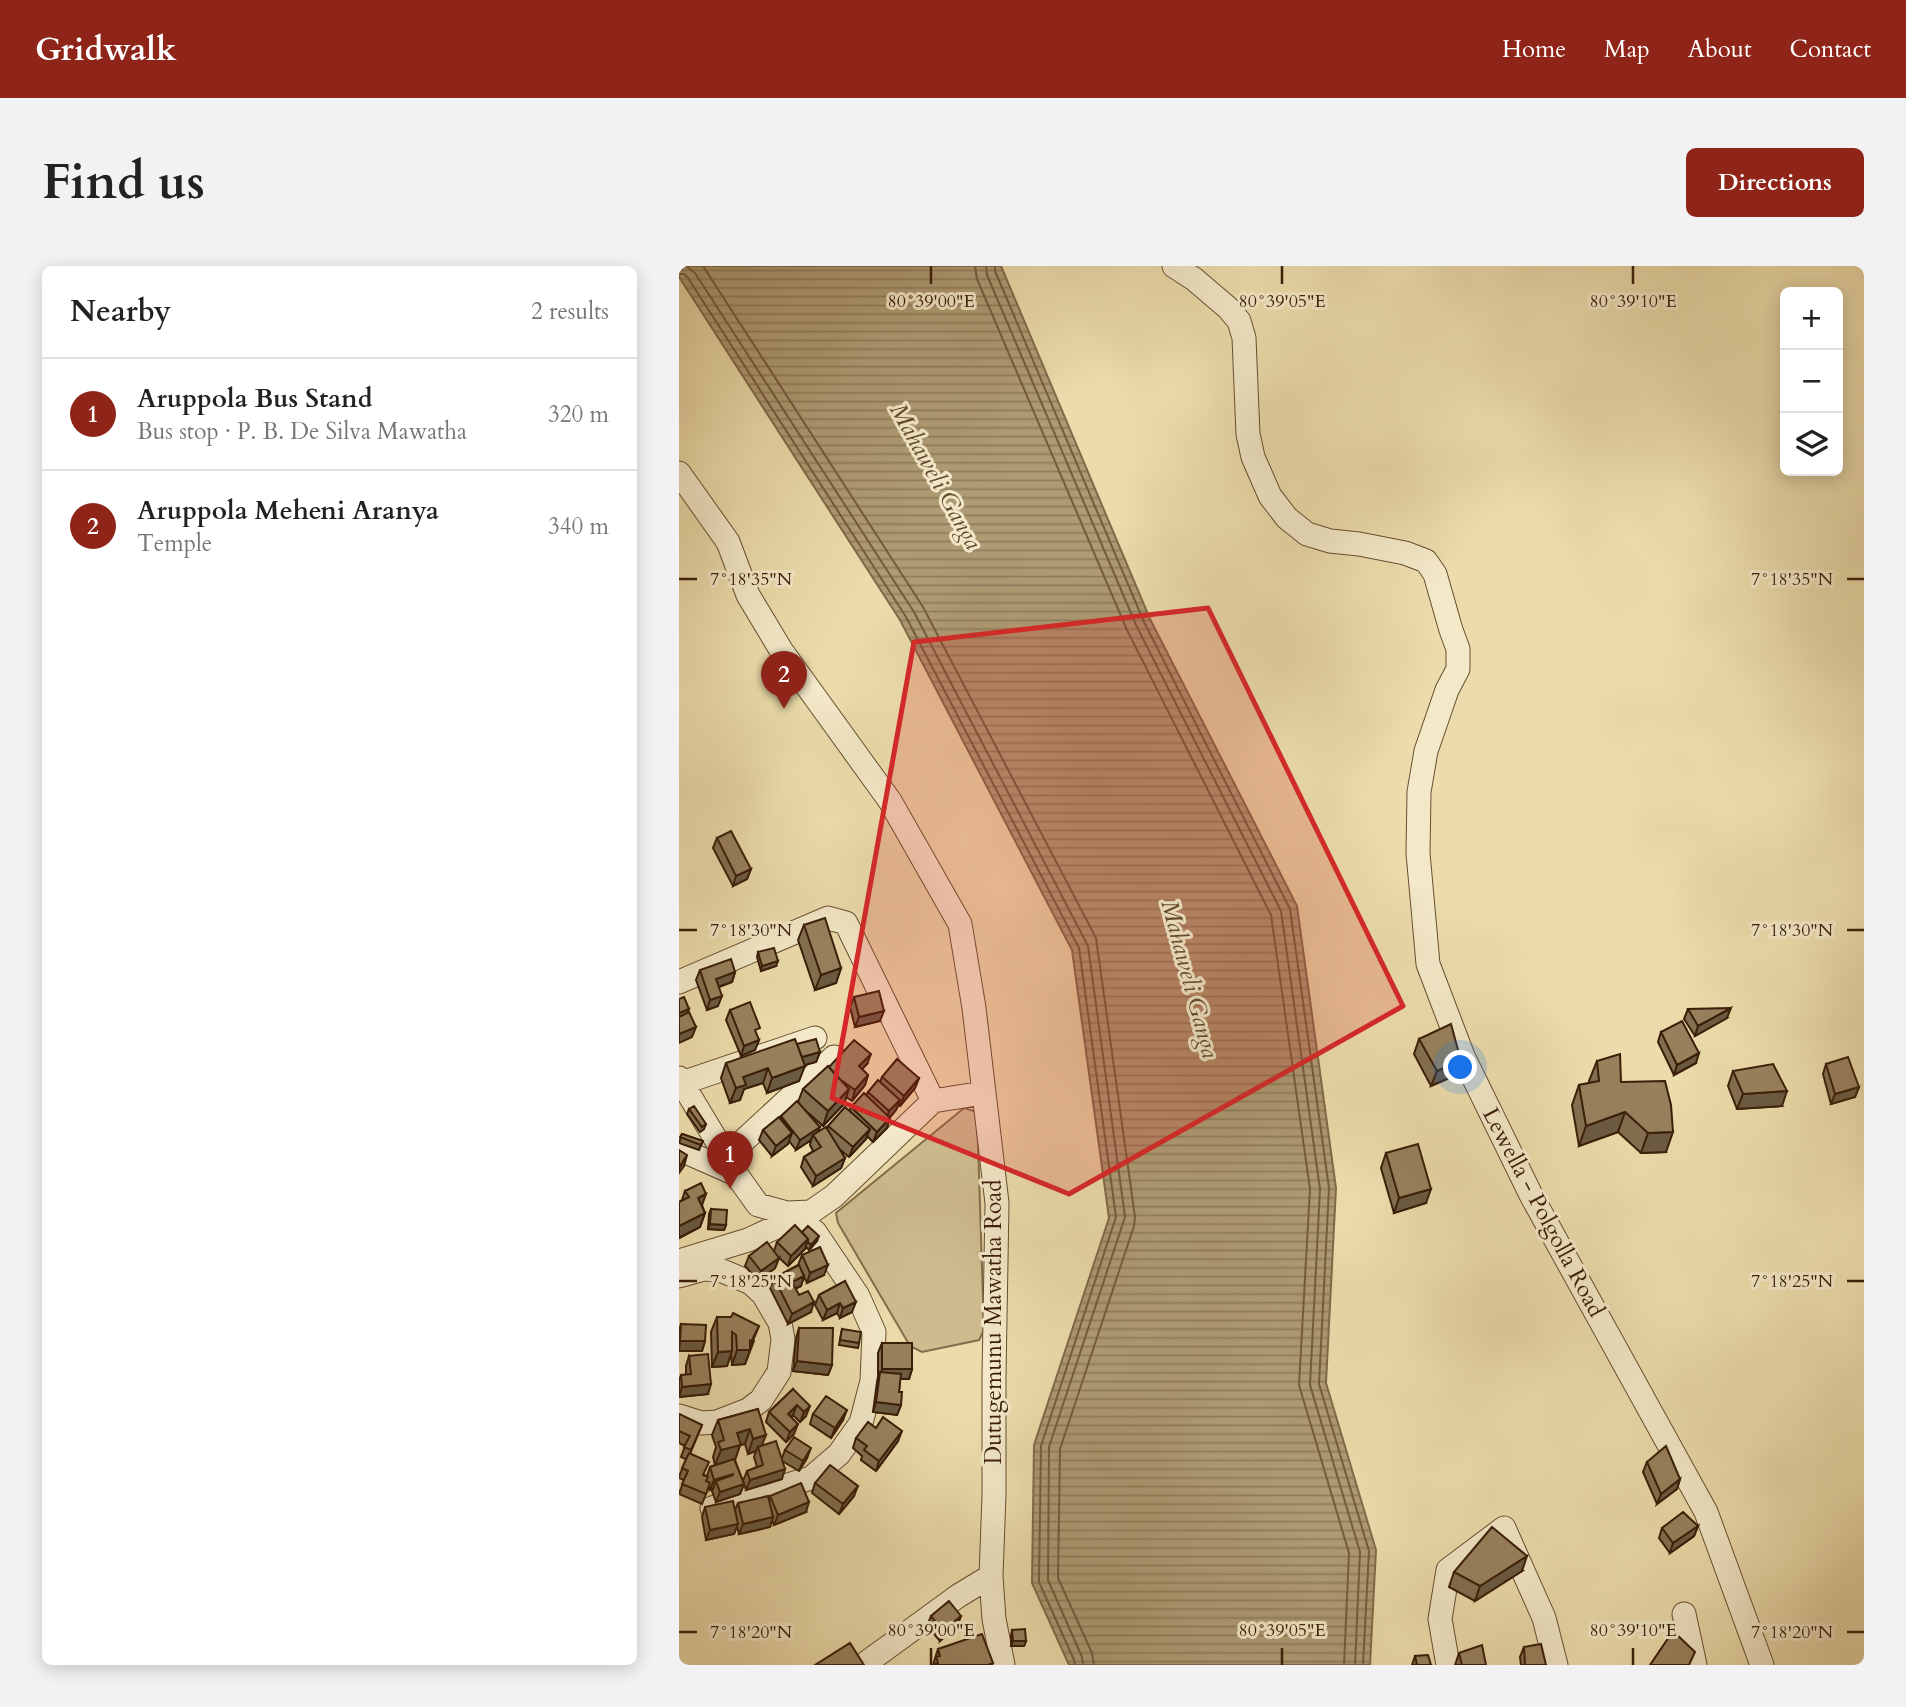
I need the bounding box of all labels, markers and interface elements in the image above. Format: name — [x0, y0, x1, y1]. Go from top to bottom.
text: Gridwalk — [35, 27, 177, 72]
text: Home — [1502, 33, 1566, 66]
text: Map — [1604, 33, 1650, 66]
text: About — [1688, 33, 1752, 66]
text: Contact — [1790, 33, 1871, 66]
button: Directions — [1686, 148, 1864, 217]
text: Find us — [42, 149, 205, 216]
map controls — [1780, 287, 1843, 476]
button: + — [1780, 287, 1843, 350]
text: 80°39'00"E — [887, 289, 975, 314]
text: 80°39'05"E — [1238, 289, 1326, 314]
text: 80°39'10"E — [1589, 289, 1677, 314]
text: Nearby — [70, 291, 171, 332]
text: 2 results — [531, 296, 609, 327]
button: − — [1780, 350, 1843, 413]
text: Aruppola Bus Stand — [137, 381, 373, 416]
water label: Mahaweli Ganga — [882, 397, 990, 556]
text: 1 — [87, 399, 99, 430]
text: 320 m — [548, 399, 609, 430]
button: layers — [1780, 413, 1843, 476]
text: Bus stop · P. B. De Silva Mawatha — [137, 416, 467, 447]
text: Aruppola Meheni Aranya — [137, 493, 439, 528]
text: 2 — [87, 511, 99, 542]
text: 340 m — [548, 511, 609, 542]
text: Temple — [137, 528, 212, 559]
text: 7°18'35"N — [710, 567, 793, 592]
text: 7°18'35"N — [1751, 567, 1834, 592]
pin: 2 — [761, 651, 807, 709]
water label: Mahaweli Ganga — [1153, 896, 1227, 1062]
text: 7°18'30"N — [710, 918, 793, 943]
text: 7°18'30"N — [1751, 918, 1834, 943]
your location — [1443, 1050, 1477, 1084]
street label: Lewella - Polgolla Road — [1475, 1102, 1612, 1323]
pin: 1 — [707, 1131, 753, 1189]
street label: Dutugemunu Mawatha Road — [978, 1179, 1009, 1465]
text: 7°18'25"N — [710, 1269, 793, 1294]
text: 7°18'25"N — [1751, 1269, 1834, 1294]
text: 80°39'00"E — [887, 1618, 975, 1643]
text: 80°39'05"E — [1238, 1618, 1326, 1643]
text: 80°39'10"E — [1589, 1618, 1677, 1643]
text: 7°18'20"N — [710, 1620, 793, 1645]
text: 7°18'20"N — [1751, 1620, 1834, 1645]

